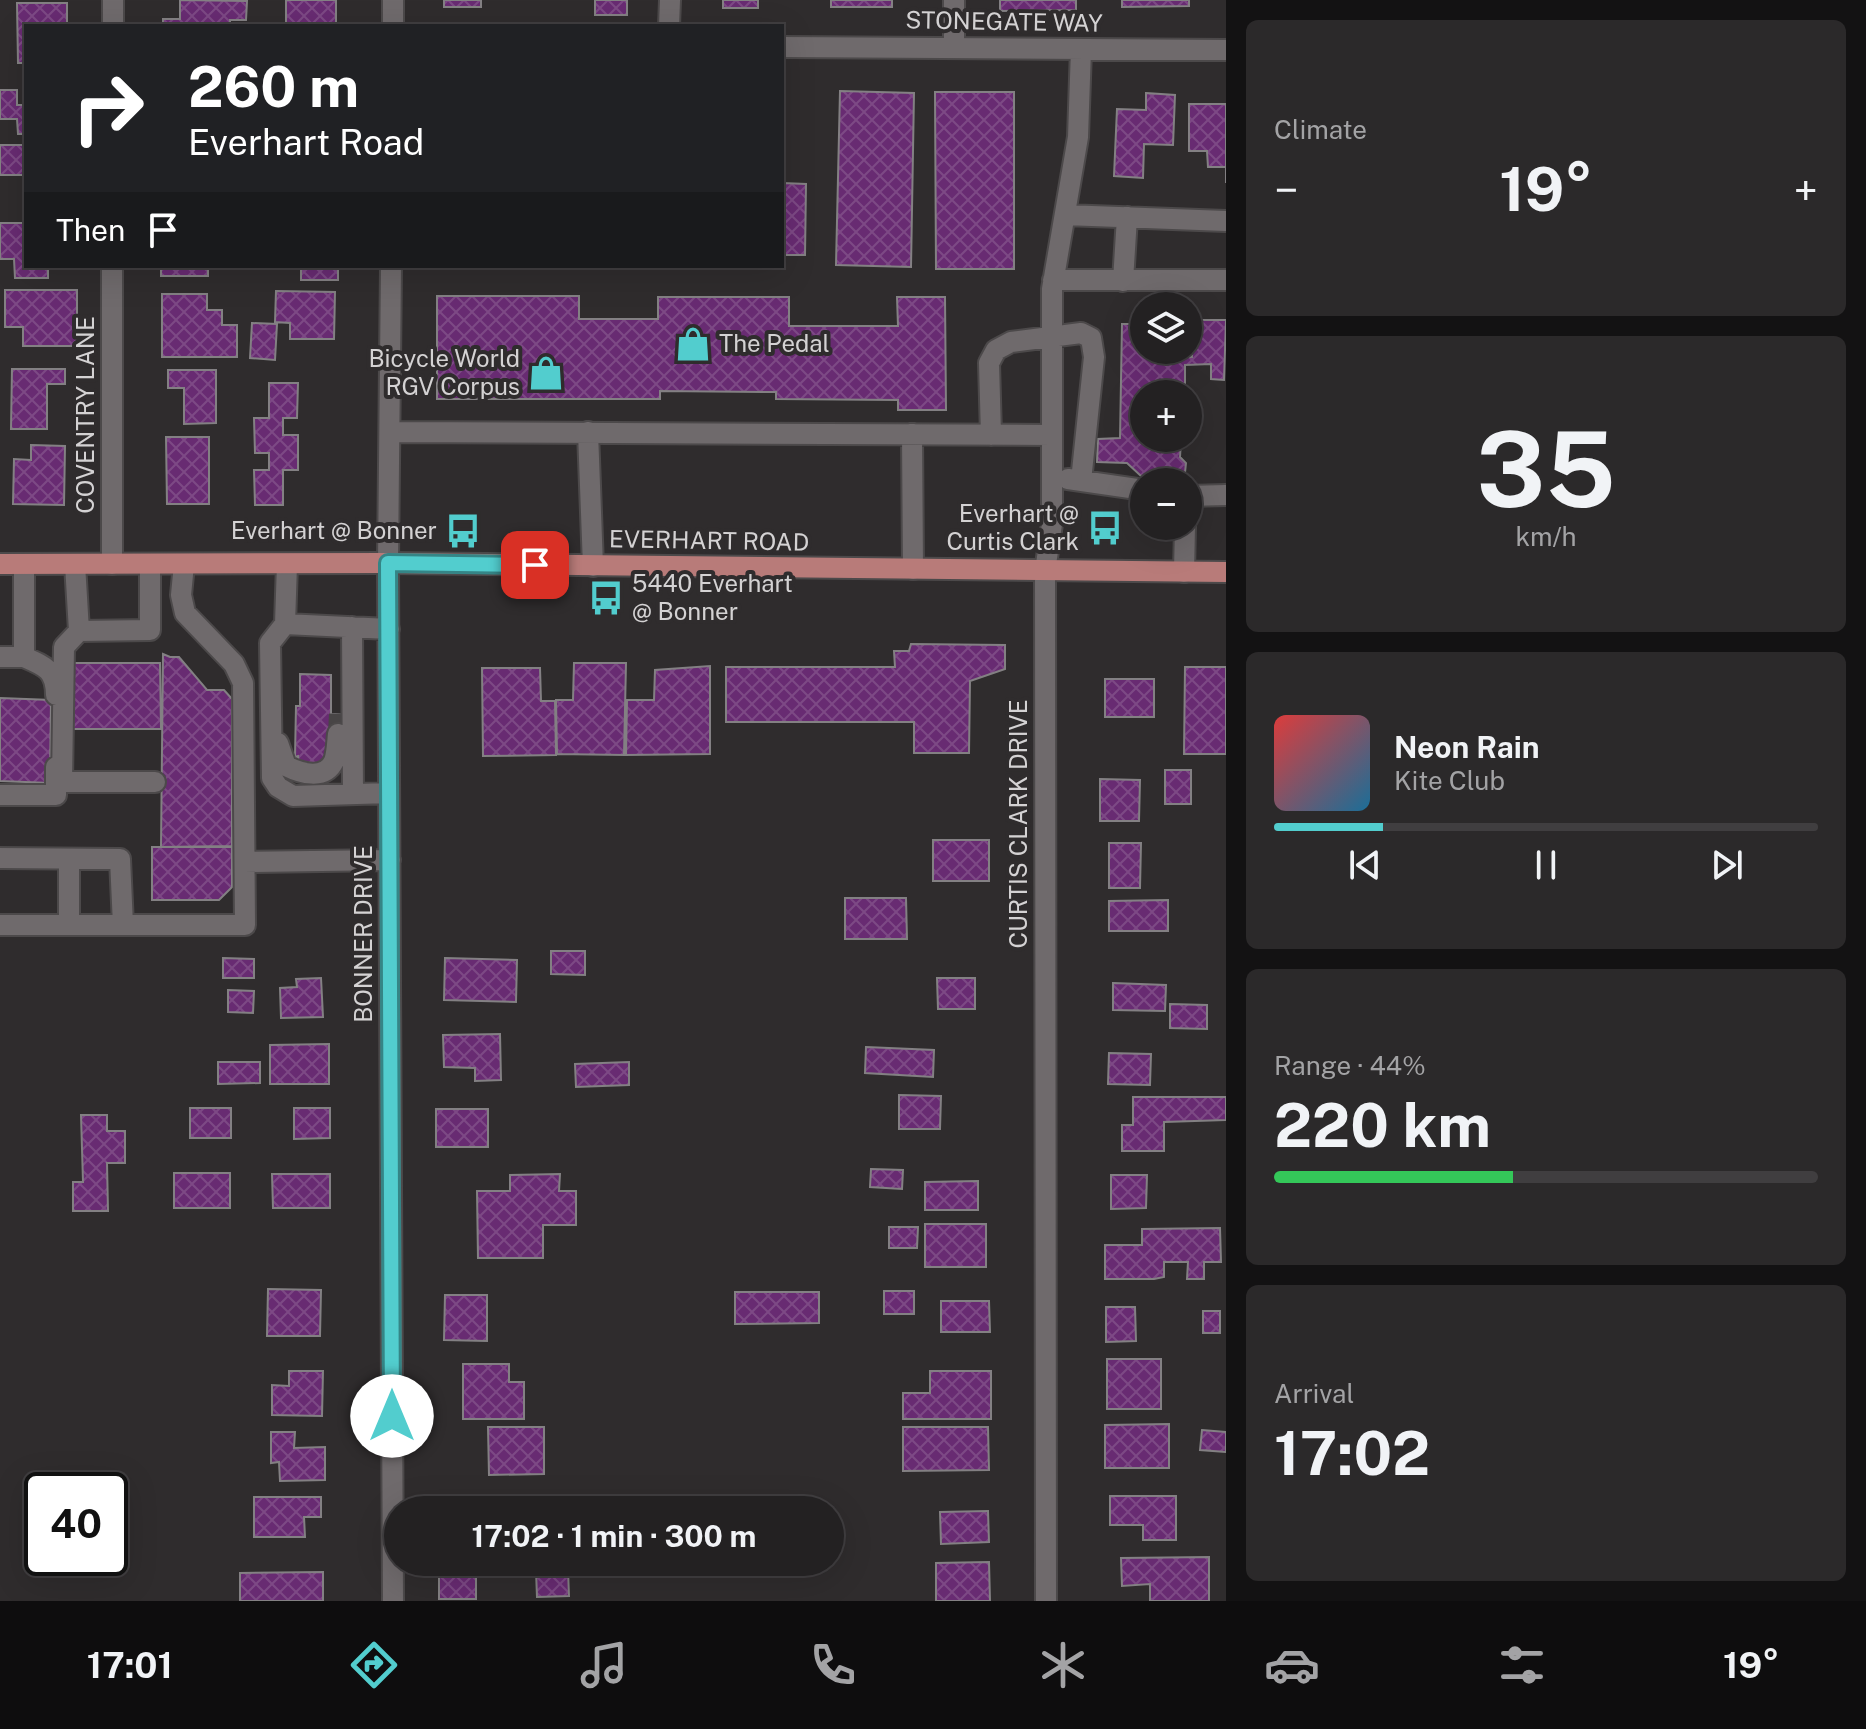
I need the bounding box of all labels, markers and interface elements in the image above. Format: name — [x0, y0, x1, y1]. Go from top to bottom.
street label: STONEGATE WAY — [905, 5, 1103, 37]
text: 260 m — [188, 54, 359, 120]
icon: right — [56, 56, 160, 160]
text: Climate — [1274, 114, 1367, 145]
text: Everhart Road — [188, 121, 424, 163]
text: 19° — [1499, 154, 1593, 225]
text: − — [1274, 164, 1298, 216]
text: + — [1794, 164, 1818, 216]
icon: arrive — [141, 208, 185, 252]
text: Then — [56, 212, 125, 248]
map controls — [1130, 292, 1202, 540]
button: layers — [1130, 292, 1202, 364]
street label: COVENTRY LANE — [71, 316, 99, 514]
shop icon: The Pedal — [674, 325, 712, 363]
place label: The Pedal — [719, 329, 830, 357]
place label: Bicycle World RGV Corpus — [368, 344, 520, 400]
shop icon: Bicycle World RGV Corpus — [527, 354, 565, 392]
button: + — [1130, 380, 1202, 452]
text: 35 — [1476, 408, 1616, 530]
button: − — [1130, 468, 1202, 540]
place label: Everhart @ Curtis Clark — [946, 499, 1079, 555]
bus stop icon: Everhart @ Curtis Clark — [1086, 509, 1124, 547]
bus stop icon: Everhart @ Bonner — [444, 512, 482, 550]
place label: Everhart @ Bonner — [231, 516, 437, 544]
text: km/h — [1515, 521, 1577, 552]
street label: EVERHART ROAD — [609, 524, 809, 556]
pin — [501, 531, 569, 599]
icon: arrive — [513, 543, 557, 587]
place label: 5440 Everhart @ Bonner — [632, 569, 793, 625]
bus stop icon: 5440 Everhart @ Bonner — [587, 579, 625, 617]
street label: CURTIS CLARK DRIVE — [1004, 699, 1032, 949]
text: Neon Rain — [1394, 729, 1540, 765]
text: Kite Club — [1394, 765, 1505, 796]
icon: previous — [1343, 843, 1387, 887]
icon: pause — [1524, 843, 1568, 887]
icon: next — [1705, 843, 1749, 887]
street label: BONNER DRIVE — [349, 845, 377, 1023]
text: Range · 44% — [1274, 1050, 1426, 1081]
text: 220 km — [1274, 1090, 1491, 1161]
position arrow — [350, 1374, 434, 1458]
text: Arrival — [1274, 1378, 1354, 1409]
text: 17:02 — [1274, 1418, 1430, 1489]
speed limit sign: 40 — [24, 1472, 128, 1576]
text: 17:02 · 1 min · 300 m — [472, 1518, 756, 1554]
icon: directions — [346, 1637, 402, 1693]
icon: music — [576, 1637, 632, 1693]
icon: phone — [805, 1637, 861, 1693]
icon: climate — [1035, 1637, 1091, 1693]
icon: car — [1264, 1637, 1320, 1693]
icon: filters — [1494, 1637, 1550, 1693]
text: 17:01 — [87, 1644, 173, 1686]
text: 19° — [1723, 1644, 1779, 1686]

